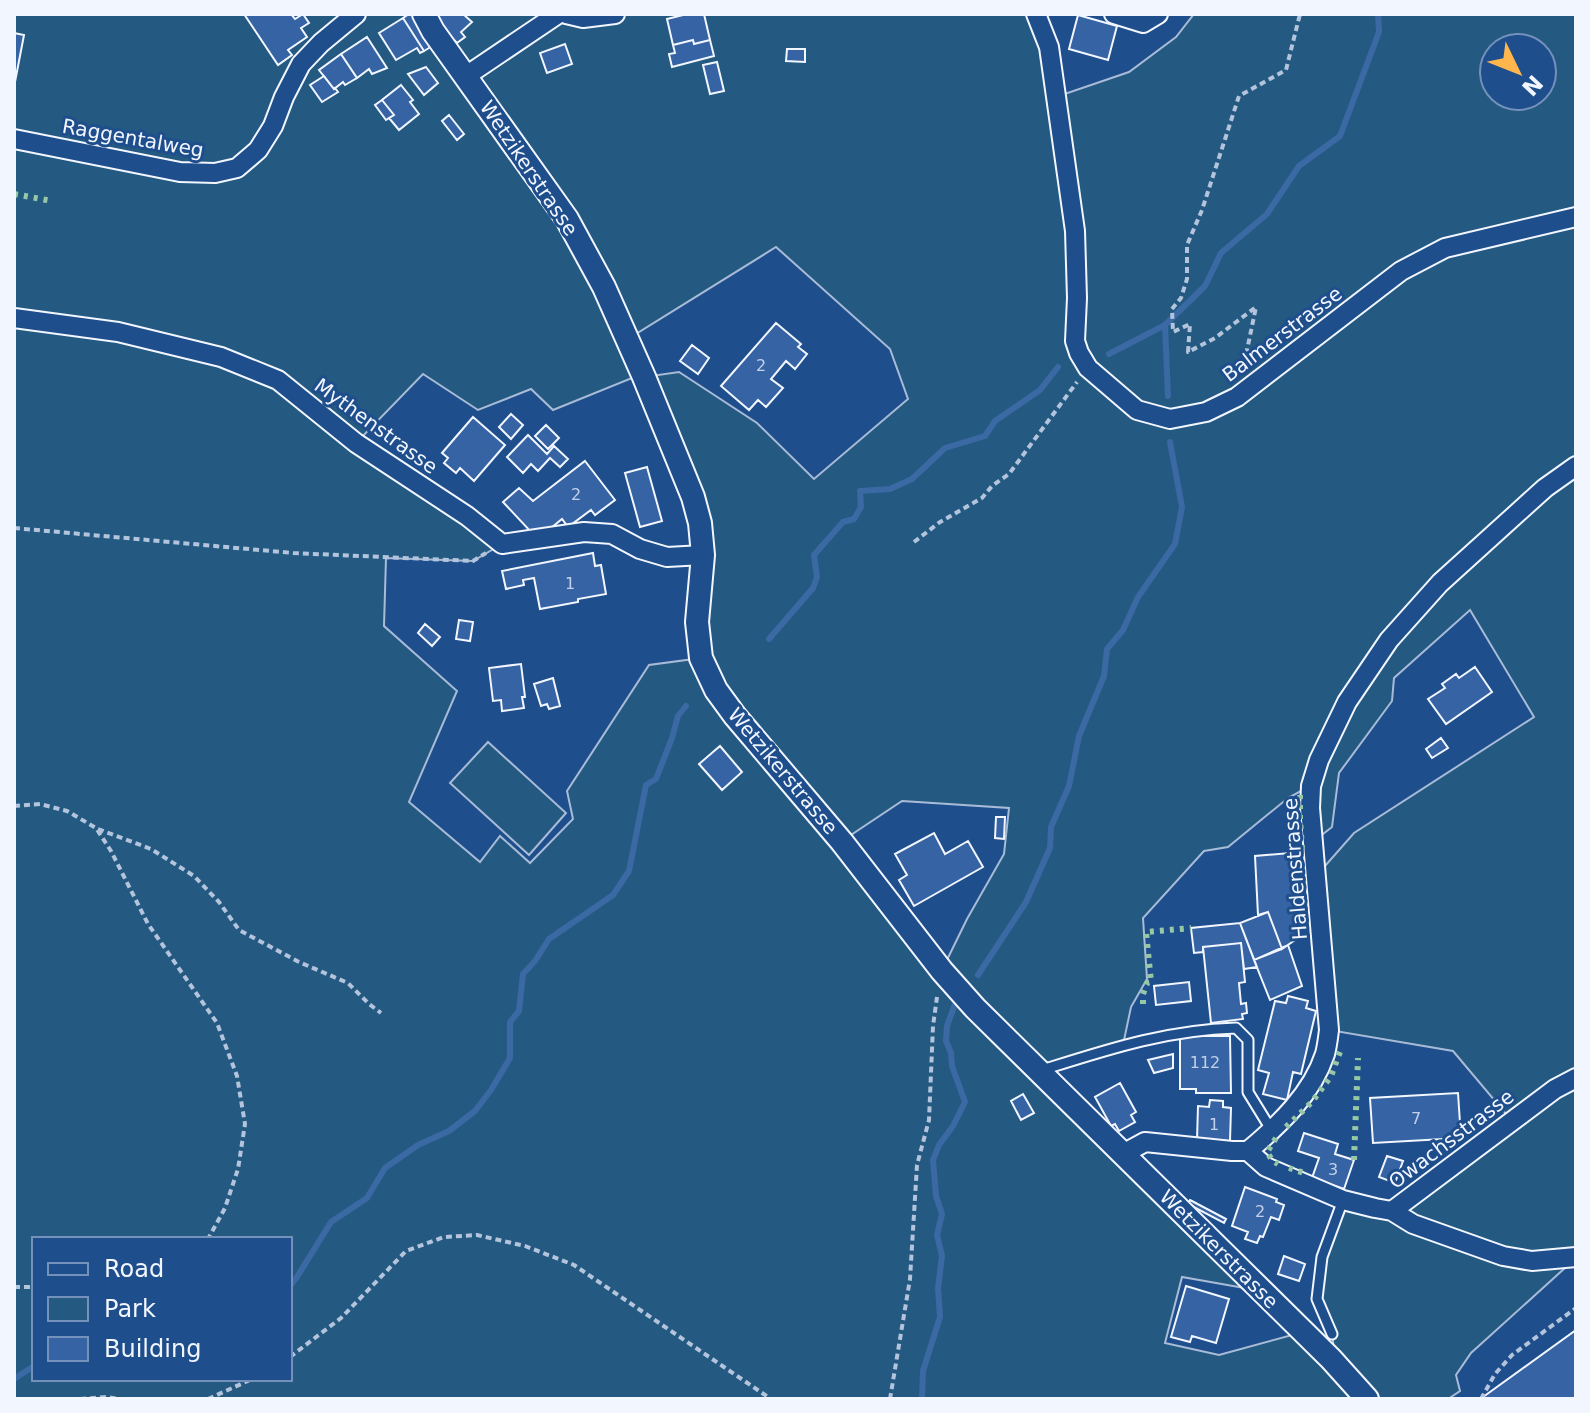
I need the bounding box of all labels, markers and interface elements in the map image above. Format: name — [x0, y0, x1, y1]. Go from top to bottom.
north arrow — [1478, 32, 1558, 112]
text: N — [1517, 70, 1548, 101]
street label: Wetzikerstrasse — [475, 96, 583, 240]
street label: Raggentalweg — [60, 114, 206, 162]
street label: Balmerstrasse — [1218, 281, 1346, 387]
house number: 2 — [756, 356, 766, 375]
street label: Mythenstrasse — [310, 373, 442, 479]
house number: 2 — [571, 485, 581, 504]
house number: 1 — [565, 574, 575, 593]
street label: Wetzikerstrasse — [723, 703, 843, 839]
street label: Haldenstrasse — [1278, 797, 1312, 941]
house number: 112 — [1190, 1053, 1220, 1072]
street label: Owachsstrasse — [1384, 1084, 1518, 1194]
house number: 7 — [1411, 1109, 1421, 1128]
house number: 1 — [1209, 1115, 1219, 1134]
house number: 3 — [1328, 1160, 1338, 1179]
street label: Wetzikerstrasse — [1155, 1185, 1283, 1313]
house number: 2 — [1255, 1202, 1265, 1221]
legend — [32, 1237, 292, 1381]
text: Road — [104, 1255, 164, 1283]
text: Park — [104, 1295, 156, 1323]
text: Building — [104, 1335, 201, 1363]

